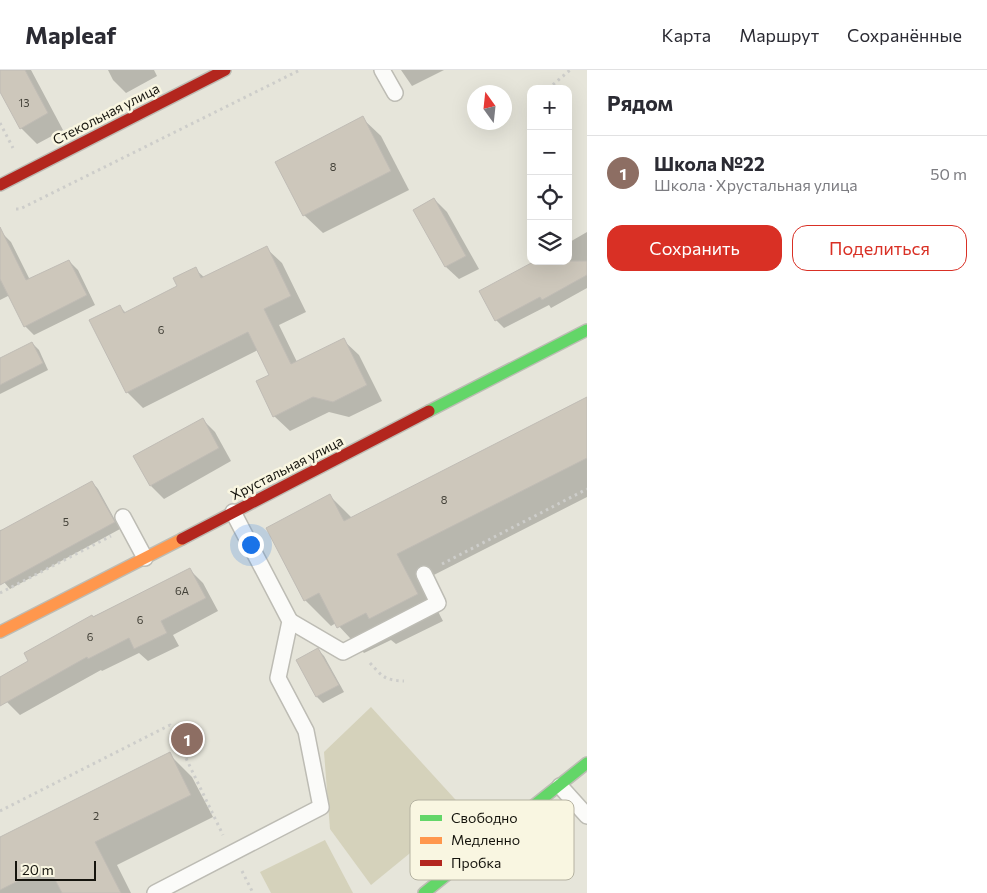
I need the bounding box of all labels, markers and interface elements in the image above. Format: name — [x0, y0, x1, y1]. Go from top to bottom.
text: Mapleaf — [25, 20, 116, 49]
text: Карта — [662, 24, 711, 46]
text: Маршрут — [739, 24, 819, 46]
text: Сохранённые — [847, 24, 962, 46]
street label: Стекольная улица — [50, 79, 162, 148]
north arrow — [467, 85, 512, 130]
map controls — [527, 85, 572, 265]
button: + — [527, 85, 572, 130]
text: Рядом — [607, 90, 673, 115]
house number: 13 — [19, 96, 29, 109]
button: − — [527, 130, 572, 175]
text: Школа №22 — [654, 152, 765, 175]
house number: 8 — [330, 160, 337, 173]
text: 1 — [619, 164, 627, 183]
text: 50 m — [930, 164, 967, 183]
button: locate — [527, 175, 572, 220]
text: Школа · Хрустальная улица — [654, 175, 858, 194]
button: layers — [527, 220, 572, 265]
button: Сохранить — [607, 225, 782, 271]
button: Поделиться — [792, 225, 967, 271]
house number: 6 — [158, 323, 165, 336]
street label: Хрустальная улица — [228, 432, 346, 503]
house number: 8 — [441, 493, 448, 506]
house number: 5 — [63, 515, 69, 528]
your location — [238, 532, 264, 558]
house number: 6А — [175, 584, 189, 597]
house number: 6 — [137, 613, 144, 626]
house number: 6 — [87, 630, 94, 643]
pin: 1 — [171, 720, 203, 758]
legend — [410, 800, 574, 880]
house number: 2 — [93, 809, 99, 822]
text: Свободно — [451, 809, 518, 826]
text: Медленно — [451, 831, 520, 848]
text: Пробка — [451, 854, 501, 871]
scale bar — [15, 858, 96, 881]
text: 20 m — [22, 861, 54, 878]

